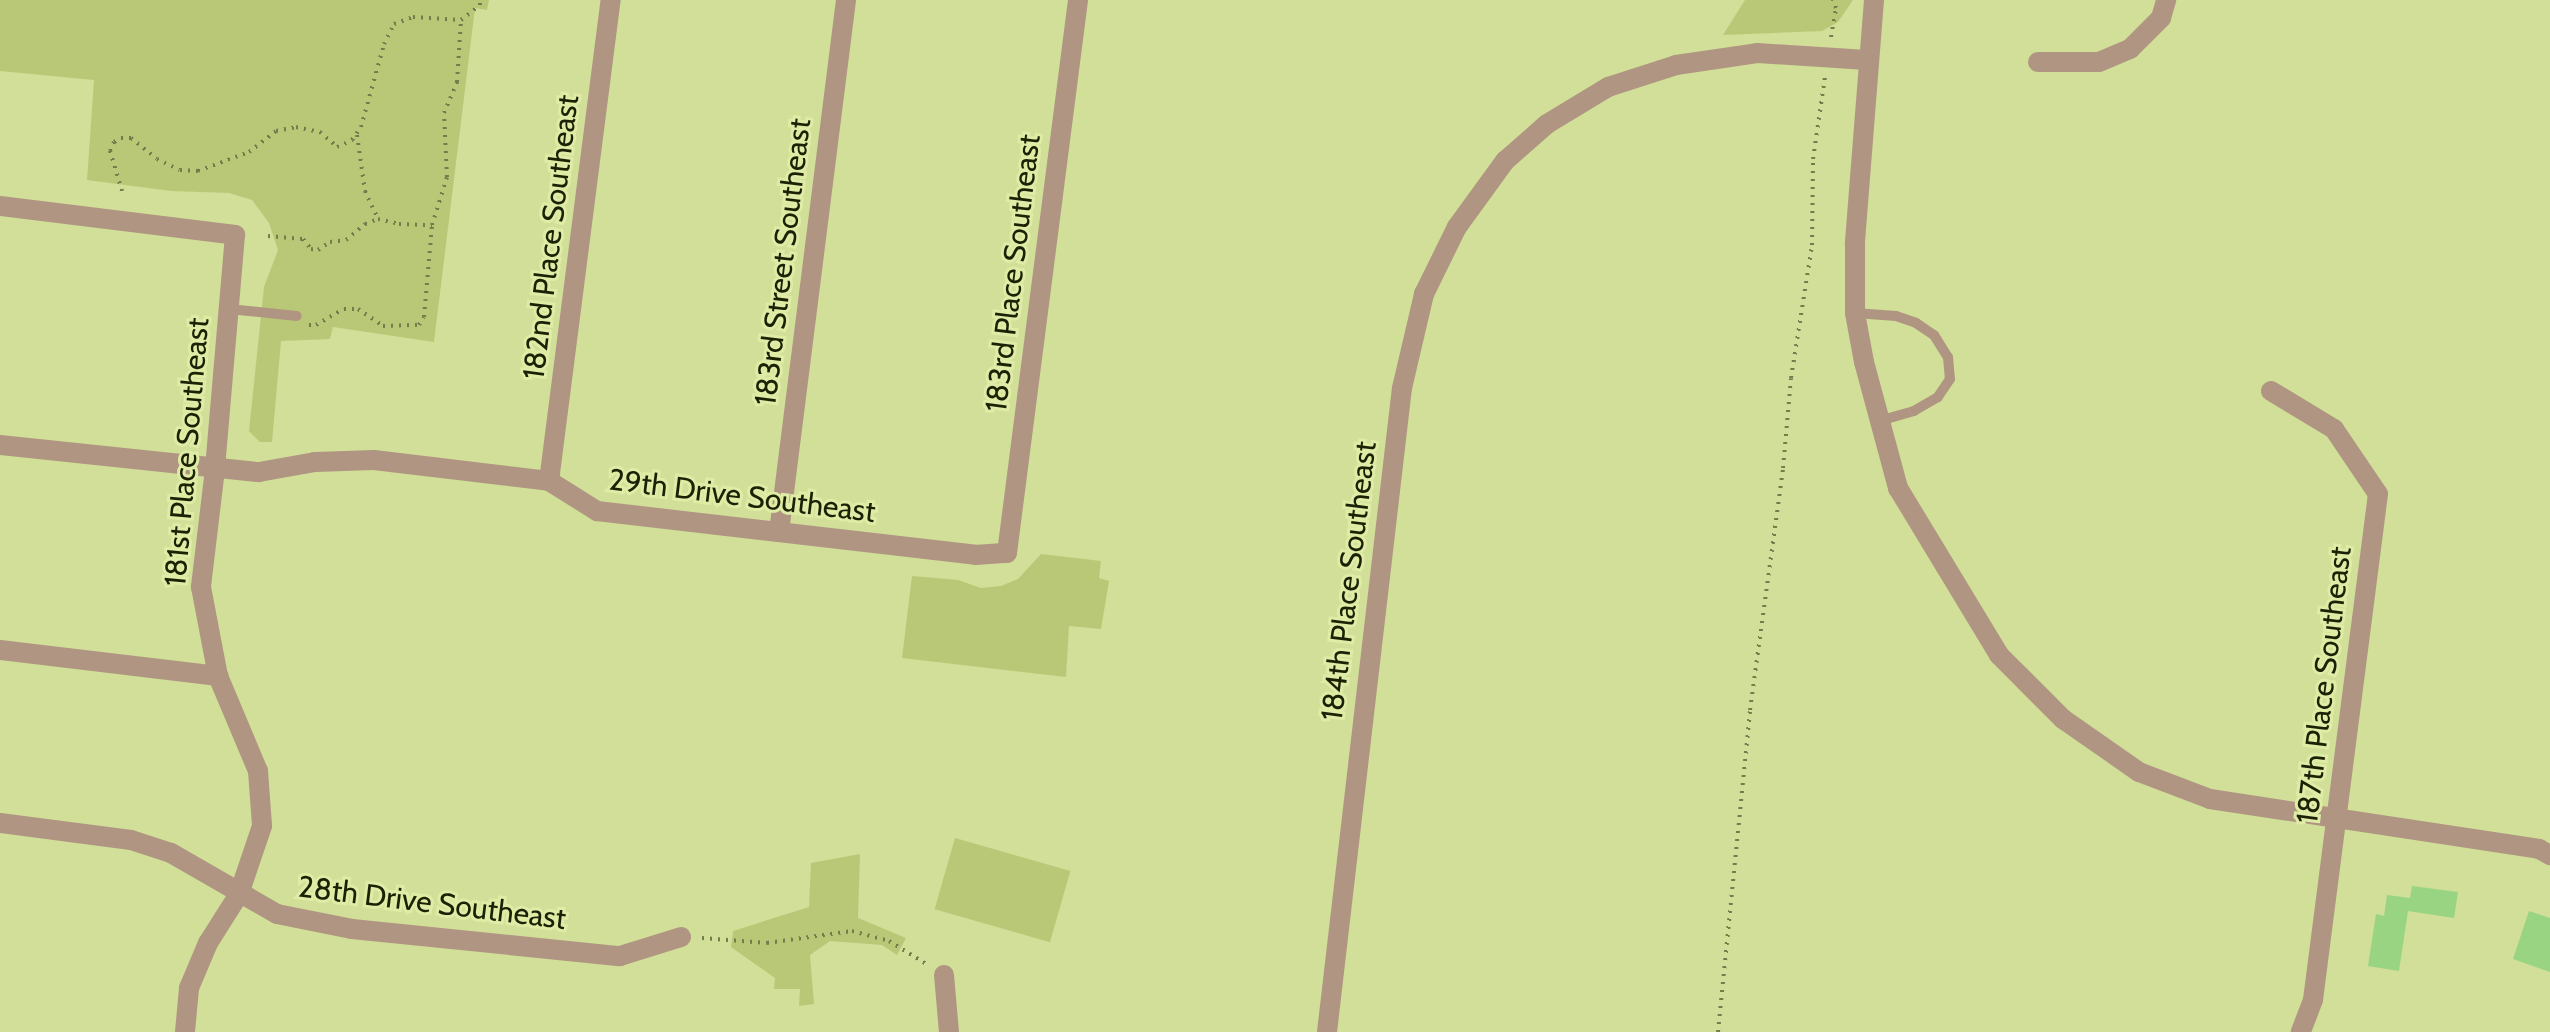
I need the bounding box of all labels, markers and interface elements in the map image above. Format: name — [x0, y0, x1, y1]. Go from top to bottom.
street label: 182nd Place Southeast — [516, 93, 586, 381]
street label: 183rd Street Southeast — [748, 116, 818, 408]
street label: 183rd Place Southeast — [978, 132, 1048, 414]
street label: 181st Place Southeast — [157, 316, 217, 588]
street label: 184th Place Southeast — [1314, 439, 1384, 723]
street label: 29th Drive Southeast — [607, 462, 877, 530]
street label: 187th Place Southeast — [2289, 545, 2359, 825]
street label: 28th Drive Southeast — [296, 869, 568, 937]

